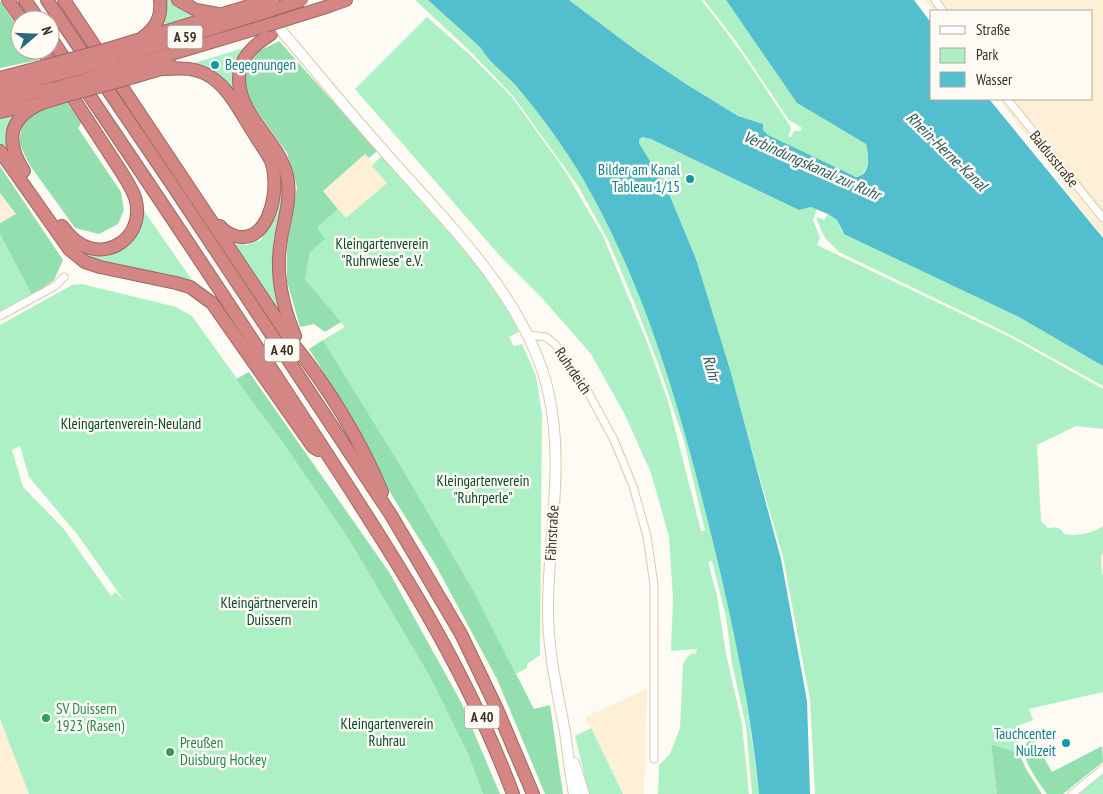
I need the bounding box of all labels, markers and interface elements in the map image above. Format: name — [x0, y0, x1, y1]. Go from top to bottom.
north arrow — [10, 10, 60, 60]
legend — [930, 10, 1093, 100]
text: Straße — [976, 20, 1010, 39]
text: N — [38, 24, 57, 37]
road number: A 59 — [168, 26, 202, 48]
text: Park — [976, 45, 998, 64]
place label: Begegnungen — [225, 55, 296, 74]
marker: Begegnungen — [209, 59, 221, 71]
text: Wasser — [976, 70, 1013, 89]
water label: Rhein-Herne-Kanal — [902, 107, 993, 196]
water label: Verbindungskanal zur Ruhr — [740, 126, 886, 205]
street label: Baldusstraße — [1026, 126, 1083, 191]
place label: Bilder am Kanal Tableau 1/15 — [598, 160, 680, 196]
marker: Bilder am Kanal Tableau 1/15 — [684, 173, 696, 185]
park label: Kleingartenverein "Ruhrwiese" e.V. — [336, 234, 428, 270]
road number: A 40 — [264, 338, 300, 362]
street label: Ruhrdeich — [551, 344, 596, 398]
water label: Ruhr — [699, 353, 726, 386]
park label: Kleingartenverein-Neuland — [61, 414, 201, 433]
park label: Kleingartenverein "Ruhrperle" — [437, 471, 529, 507]
street label: Fährstraße — [541, 505, 562, 561]
park label: Kleingärtnerverein Duissern — [220, 593, 318, 629]
place label: SV Duissern 1923 (Rasen) — [56, 699, 125, 735]
road number: A 40 — [464, 706, 500, 729]
marker: SV Duissern 1923 (Rasen) — [40, 712, 52, 724]
park label: Kleingartenverein Ruhrau — [341, 714, 433, 750]
place label: Tauchcenter Nullzeit — [994, 724, 1057, 760]
place label: Preußen Duisburg Hockey — [180, 733, 267, 769]
marker: Tauchcenter Nullzeit — [1060, 737, 1072, 749]
marker: Preußen Duisburg Hockey — [164, 746, 176, 758]

